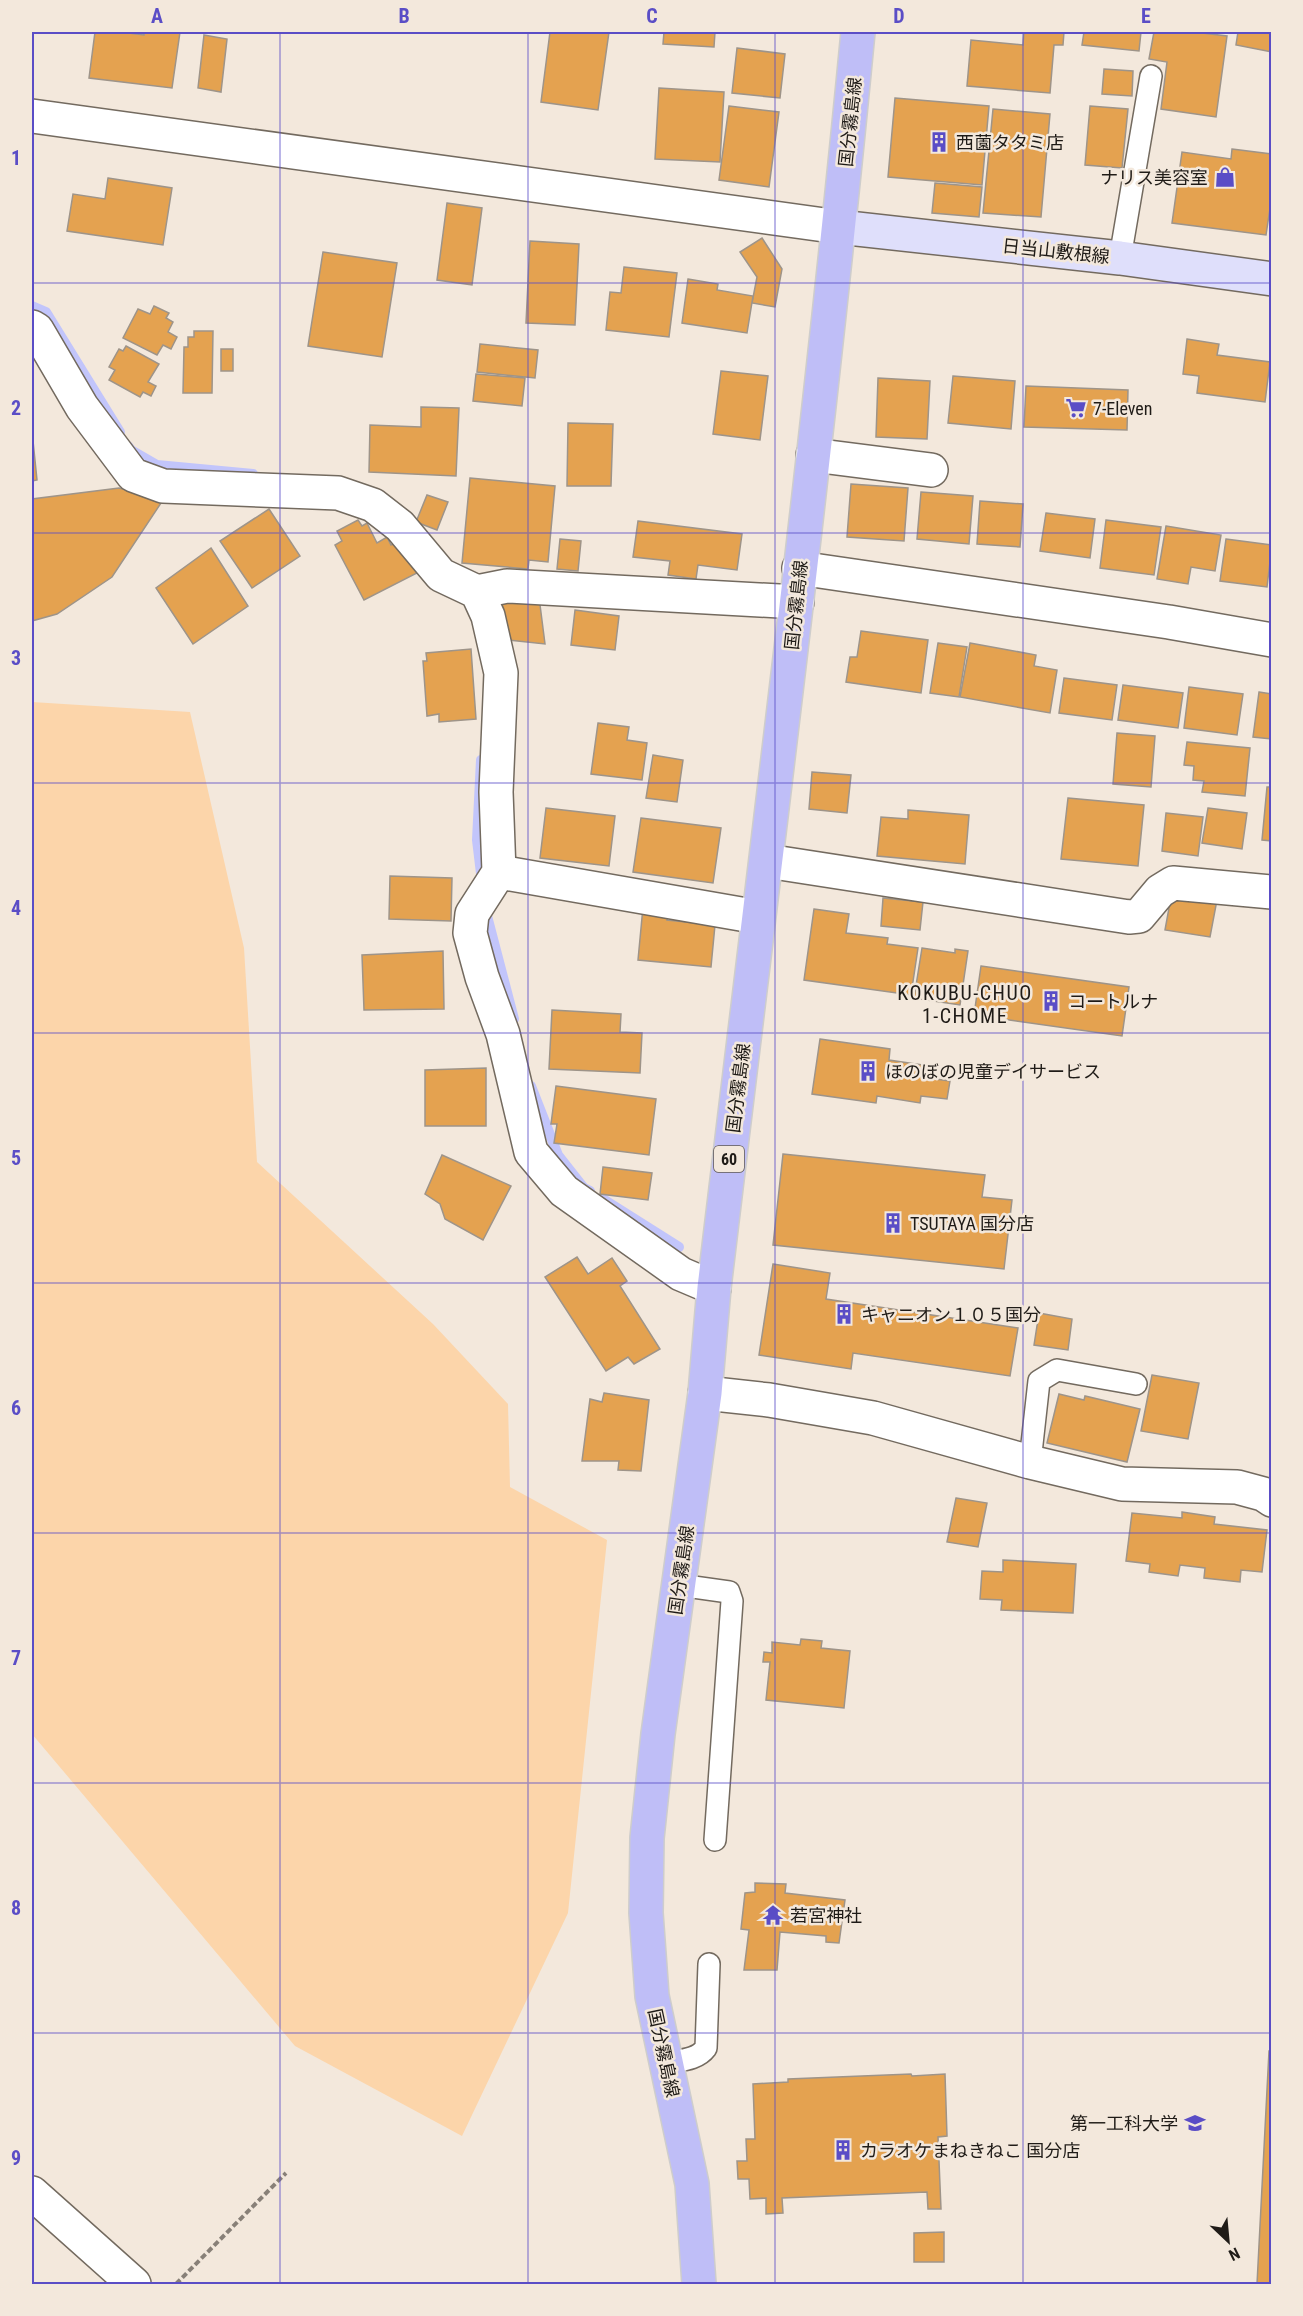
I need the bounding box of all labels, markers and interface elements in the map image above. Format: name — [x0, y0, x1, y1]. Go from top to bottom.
text: A — [151, 4, 163, 28]
text: B — [398, 4, 410, 28]
text: C — [646, 4, 658, 28]
text: D — [893, 4, 905, 28]
text: E — [1141, 4, 1151, 28]
street label: 国分霧島線 — [835, 76, 865, 168]
building icon: 西薗タタミ店 — [927, 130, 951, 154]
place label: 西薗タタミ店 — [956, 132, 1064, 153]
text: 1 — [11, 146, 21, 170]
shop icon: ナリス美容室 — [1213, 165, 1237, 189]
place label: ナリス美容室 — [1100, 167, 1208, 188]
street label: 日当山敷根線 — [1001, 235, 1111, 267]
text: 2 — [11, 396, 21, 420]
supermarket icon: 7-Eleven — [1064, 396, 1088, 420]
place label: 7-Eleven — [1093, 398, 1153, 419]
street label: 国分霧島線 — [781, 559, 811, 651]
text: 3 — [11, 646, 21, 670]
text: 4 — [11, 896, 21, 920]
district label: KOKUBU-CHUO 1-CHOME — [897, 981, 1033, 1028]
building icon: コートルナ — [1039, 989, 1063, 1013]
place label: コートルナ — [1068, 991, 1158, 1012]
street label: 国分霧島線 — [722, 1042, 754, 1134]
building icon: ほのぼの児童デイサービス — [856, 1059, 880, 1083]
place label: ほのぼの児童デイサービス — [885, 1061, 1101, 1082]
text: 5 — [11, 1146, 21, 1170]
road number: 60 — [714, 1146, 744, 1172]
building icon: TSUTAYA 国分店 — [881, 1211, 905, 1235]
place label: TSUTAYA 国分店 — [910, 1213, 1034, 1234]
building icon: キャニオン１０５国分 — [832, 1302, 856, 1326]
place label: キャニオン１０５国分 — [861, 1304, 1041, 1325]
text: 6 — [11, 1396, 21, 1420]
street label: 国分霧島線 — [664, 1524, 698, 1616]
text: 7 — [11, 1646, 21, 1670]
text: 8 — [11, 1896, 21, 1920]
temple icon: 若宮神社 — [761, 1903, 785, 1927]
place label: 若宮神社 — [790, 1905, 862, 1926]
street label: 国分霧島線 — [644, 2007, 684, 2099]
school or university icon: 第一工科大学 — [1183, 2111, 1207, 2135]
place label: 第一工科大学 — [1070, 2113, 1178, 2134]
building icon: カラオケまねきねこ 国分店 — [831, 2138, 855, 2162]
place label: カラオケまねきねこ 国分店 — [860, 2140, 1080, 2161]
text: 9 — [11, 2146, 21, 2170]
north arrow — [1198, 2211, 1258, 2271]
text: N — [1226, 2243, 1243, 2265]

